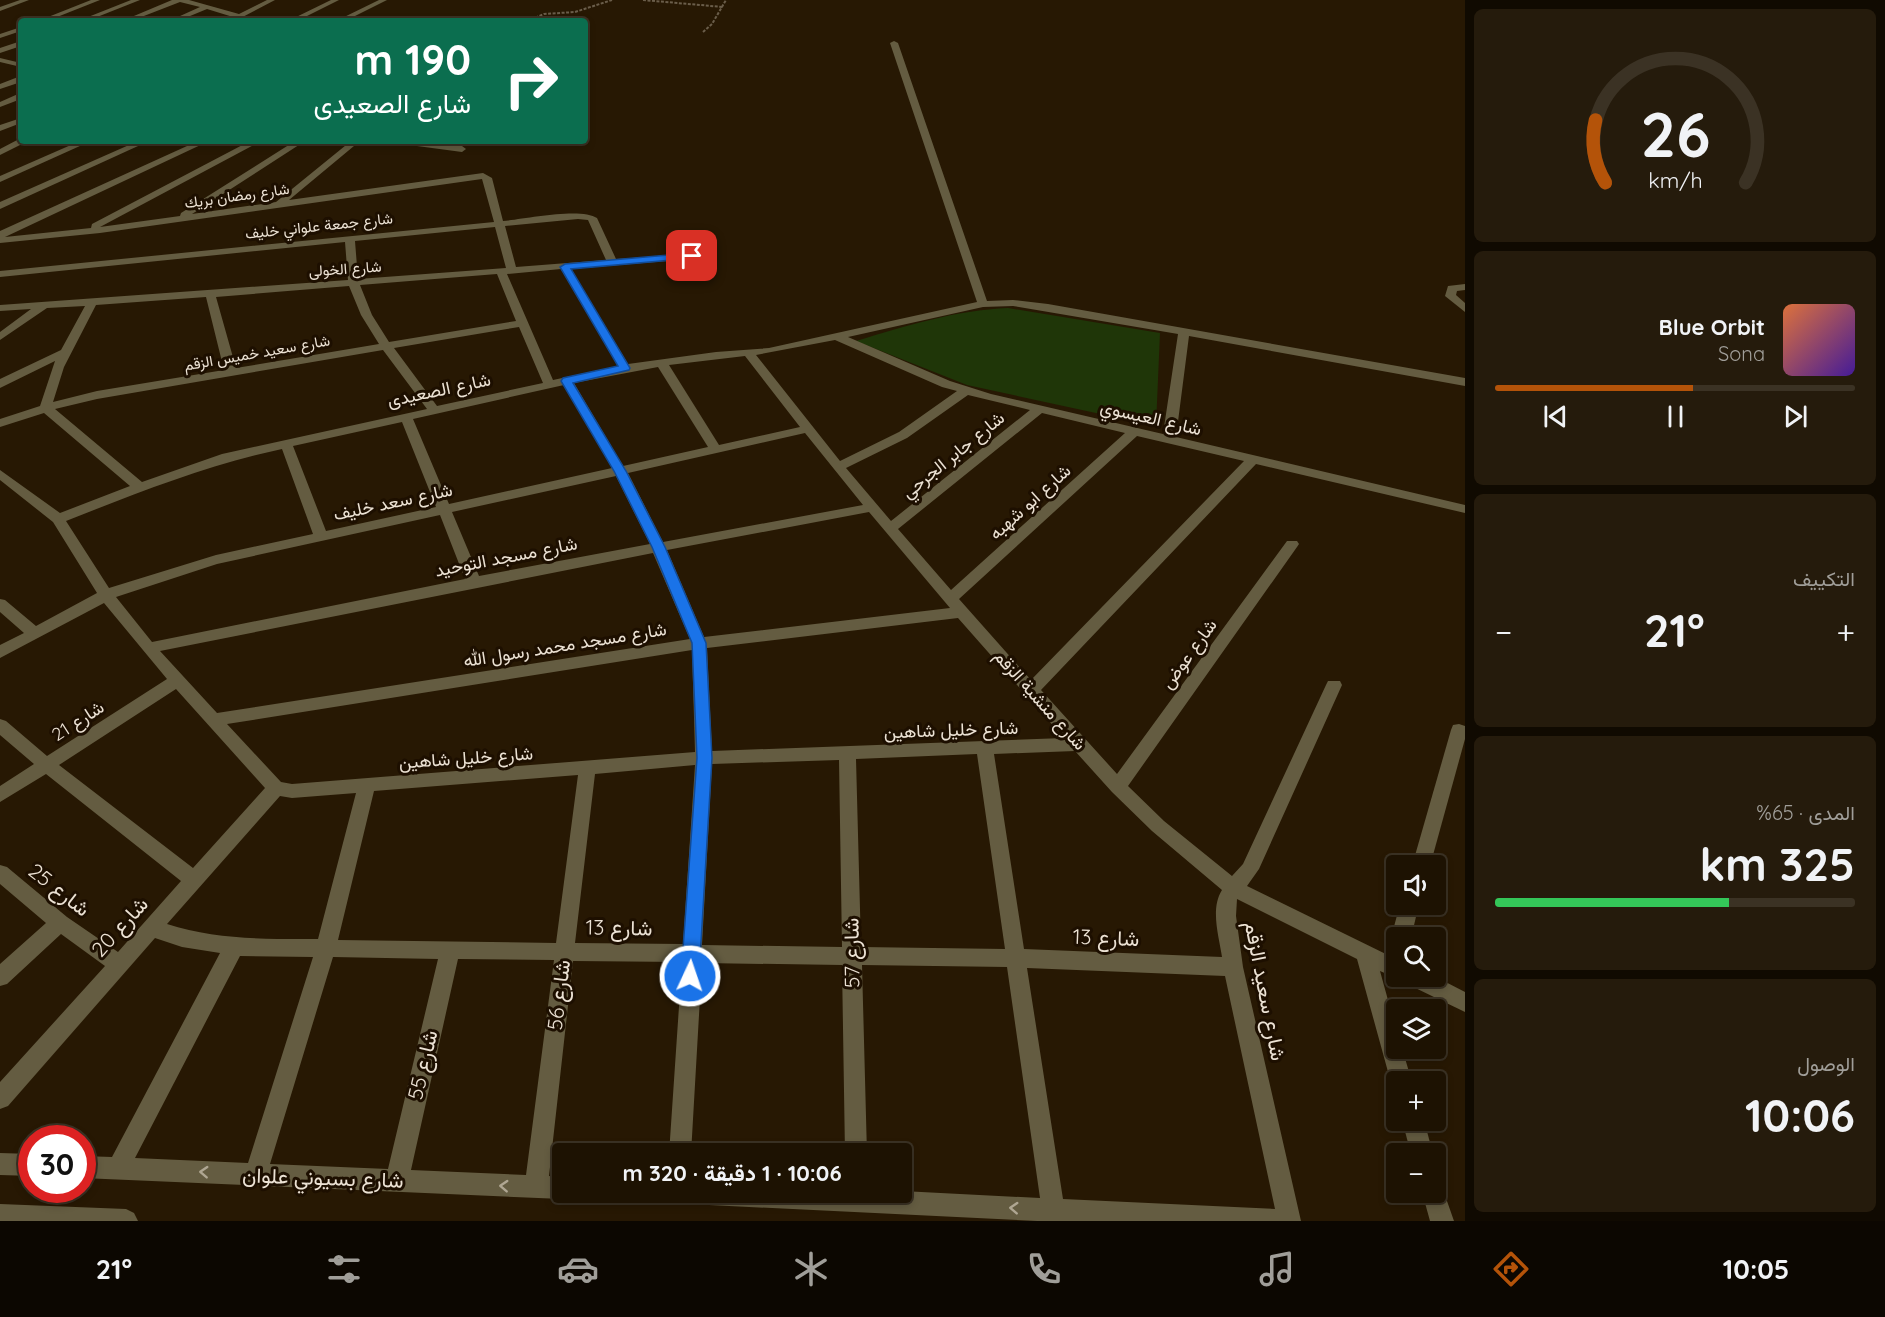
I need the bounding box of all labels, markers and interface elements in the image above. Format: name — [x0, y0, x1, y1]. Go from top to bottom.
text: 190 m — [355, 33, 471, 86]
icon: right — [492, 42, 570, 120]
text: شارع الصعيدى — [313, 86, 471, 120]
text: 26 — [1640, 95, 1710, 173]
text: km/h — [1648, 167, 1702, 193]
street label: شارع رمضان بريك — [183, 179, 291, 214]
street label: شارع جمعة علواني خليف — [244, 208, 394, 247]
pin — [666, 230, 717, 281]
icon: arrive — [675, 239, 708, 272]
street label: شارع الخولى — [308, 256, 382, 283]
text: Blue Orbit — [1659, 313, 1765, 341]
street label: شارع سعيد خميس الزقم — [182, 330, 332, 377]
text: Sona — [1718, 341, 1765, 366]
street label: شارع الصعيدى — [385, 367, 493, 413]
street label: شارع العيسوي — [1097, 395, 1204, 444]
icon: previous — [1539, 400, 1572, 433]
icon: pause — [1659, 400, 1692, 433]
icon: next — [1779, 400, 1812, 433]
street label: شارع جابر الجرحي — [896, 406, 1011, 506]
street label: شارع ابو شهبه — [984, 459, 1076, 545]
street label: شارع سعد خليف — [331, 478, 455, 526]
street label: شارع مسجد التوحيد — [433, 531, 579, 583]
text: التكييف — [1793, 566, 1855, 591]
text: 21° — [1644, 602, 1705, 658]
text: − — [1495, 611, 1512, 652]
text: + — [1836, 611, 1855, 652]
street label: شارع عوض — [1155, 614, 1223, 694]
street label: شارع مسجد محمد رسول الله — [462, 617, 668, 673]
street label: شارع منشية الزقم — [988, 645, 1092, 755]
street label: شارع 21 — [47, 695, 109, 747]
street label: شارع خليل شاهين — [883, 716, 1019, 744]
street label: شارع خليل شاهين — [398, 741, 534, 775]
text: المدى · 65% — [1756, 800, 1855, 825]
text: 325 km — [1700, 836, 1855, 892]
map controls — [1386, 855, 1446, 1203]
button: sound — [1386, 855, 1446, 915]
street label: شارع 25 — [22, 857, 96, 923]
street label: شارع 20 — [85, 891, 155, 963]
street label: شارع 13 — [585, 913, 653, 943]
street label: شارع 57 — [837, 918, 867, 988]
street label: شارع سعيد الزقم — [1238, 919, 1292, 1063]
street label: شارع 13 — [1072, 923, 1140, 953]
button: search — [1386, 927, 1446, 987]
position arrow — [658, 944, 722, 1008]
street label: شارع 56 — [541, 958, 577, 1032]
button: layers — [1386, 999, 1446, 1059]
street label: شارع 55 — [401, 1027, 445, 1103]
text: الوصول — [1797, 1051, 1855, 1076]
button: + — [1386, 1071, 1446, 1131]
text: 10:06 — [1745, 1087, 1855, 1143]
speed limit sign: 30 — [18, 1125, 96, 1203]
button: − — [1386, 1143, 1446, 1203]
text: 10:06 · 1 دقيقة · 320 m — [622, 1159, 842, 1187]
street label: شارع بسيوني علوان — [242, 1161, 404, 1198]
one-way arrow — [200, 1166, 209, 1179]
one-way arrow — [500, 1179, 509, 1192]
one-way arrow — [1010, 1201, 1019, 1214]
icon: filters — [323, 1248, 365, 1290]
icon: car — [557, 1248, 599, 1290]
icon: climate — [790, 1248, 832, 1290]
icon: phone — [1023, 1248, 1065, 1290]
icon: music — [1256, 1248, 1298, 1290]
icon: directions — [1490, 1248, 1532, 1290]
text: 21° — [96, 1252, 132, 1286]
text: 10:05 — [1723, 1252, 1789, 1286]

